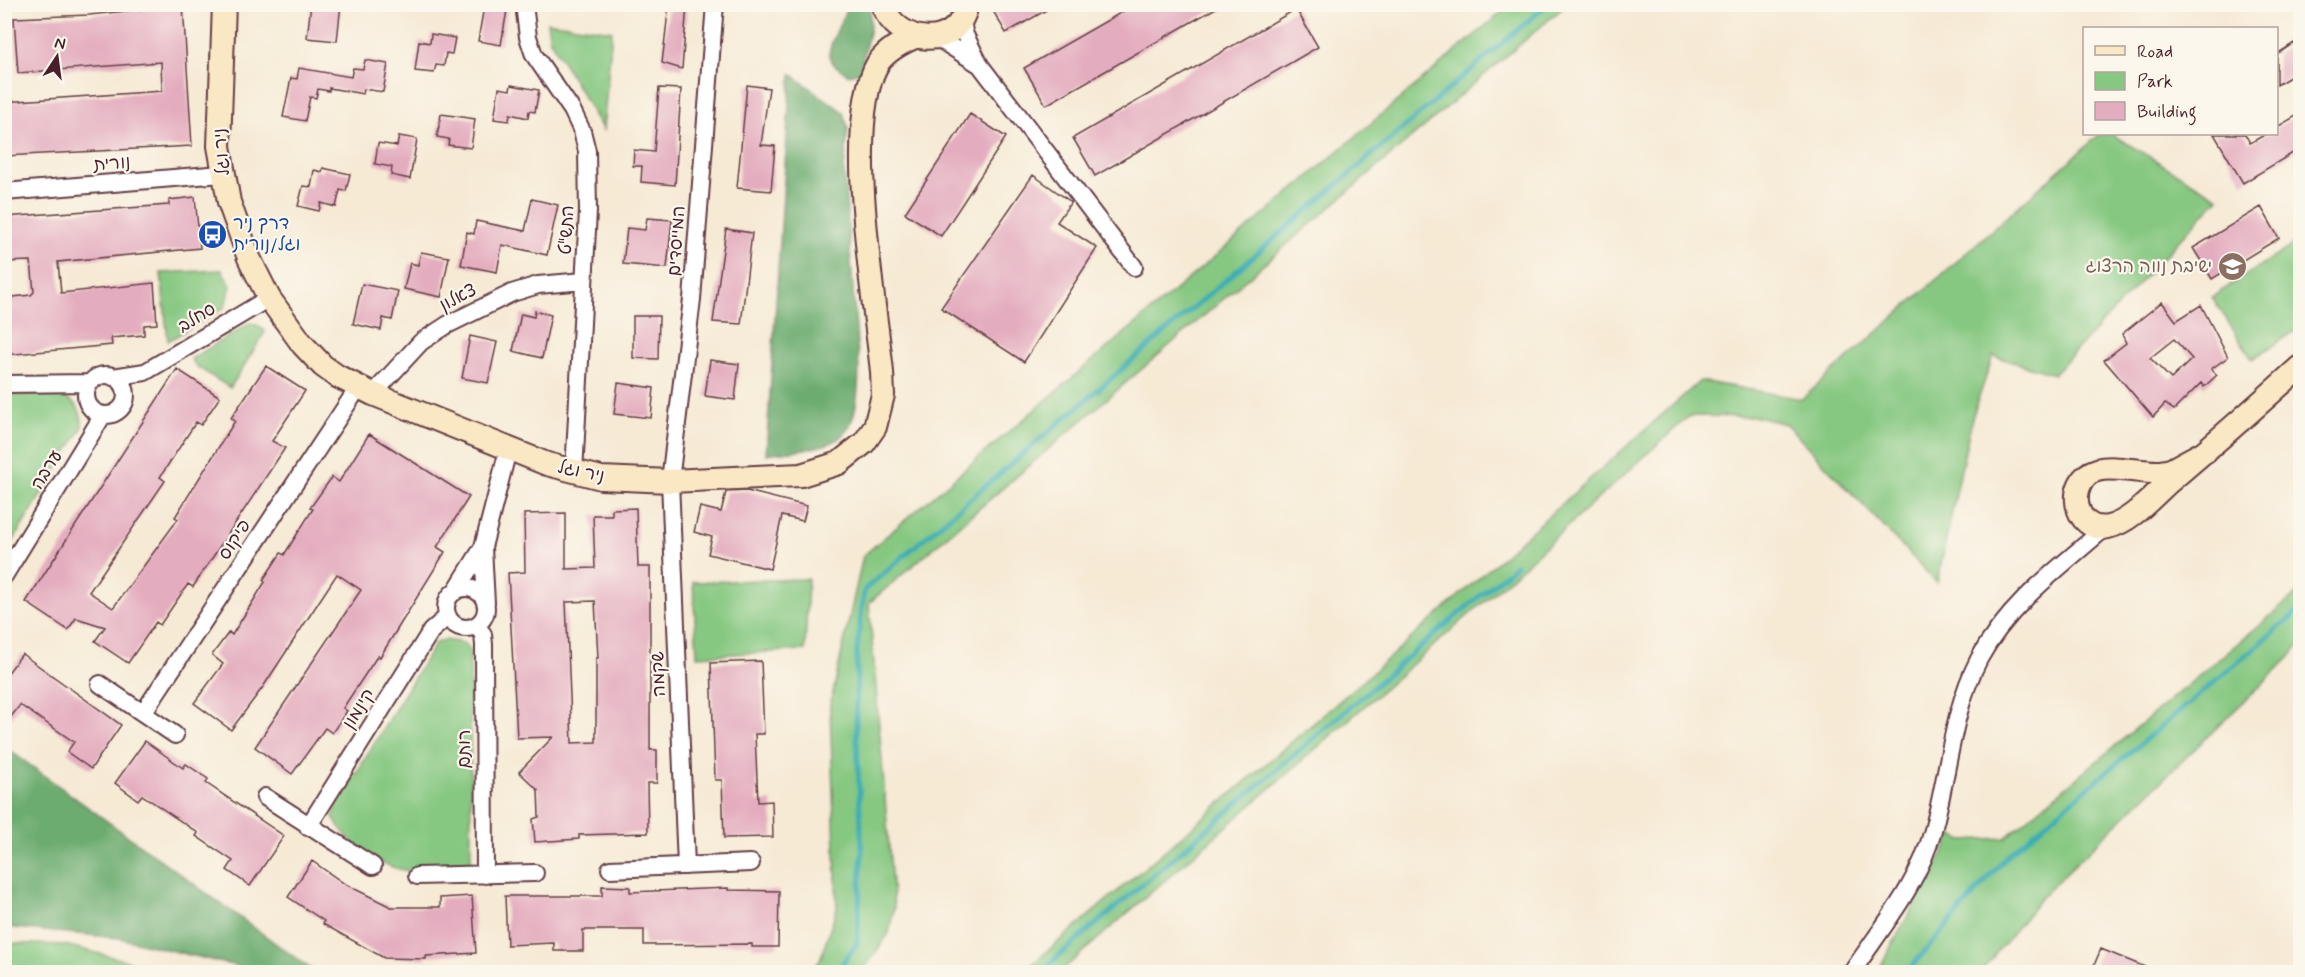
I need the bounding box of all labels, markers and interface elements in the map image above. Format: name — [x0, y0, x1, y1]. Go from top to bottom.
north arrow — [27, 27, 87, 87]
legend — [2083, 27, 2278, 135]
text: N — [52, 32, 68, 55]
text: Road — [2137, 40, 2173, 64]
text: Park — [2137, 70, 2173, 94]
text: Building — [2137, 100, 2197, 126]
street label: ניר וגל — [208, 127, 236, 177]
street label: נורית — [92, 150, 131, 178]
street label: התש"ט — [554, 205, 580, 255]
street label: המייסדים — [663, 205, 691, 277]
place label: דרך ניר וגל/נורית — [232, 212, 300, 257]
bus stop icon: דרך ניר וגל/נורית — [196, 218, 228, 250]
school or university icon: ישיבת נווה הרצוג — [2217, 251, 2249, 283]
place label: ישיבת נווה הרצוג — [2085, 255, 2212, 279]
street label: צאלון — [435, 278, 481, 318]
street label: סחלב — [174, 297, 221, 339]
street label: ערבה — [26, 446, 68, 494]
street label: ניר וגל — [555, 455, 607, 489]
street label: פיקוס — [213, 515, 257, 565]
street label: שקמה — [646, 651, 672, 697]
street label: קינמון — [337, 684, 381, 734]
street label: רותם — [453, 730, 477, 768]

